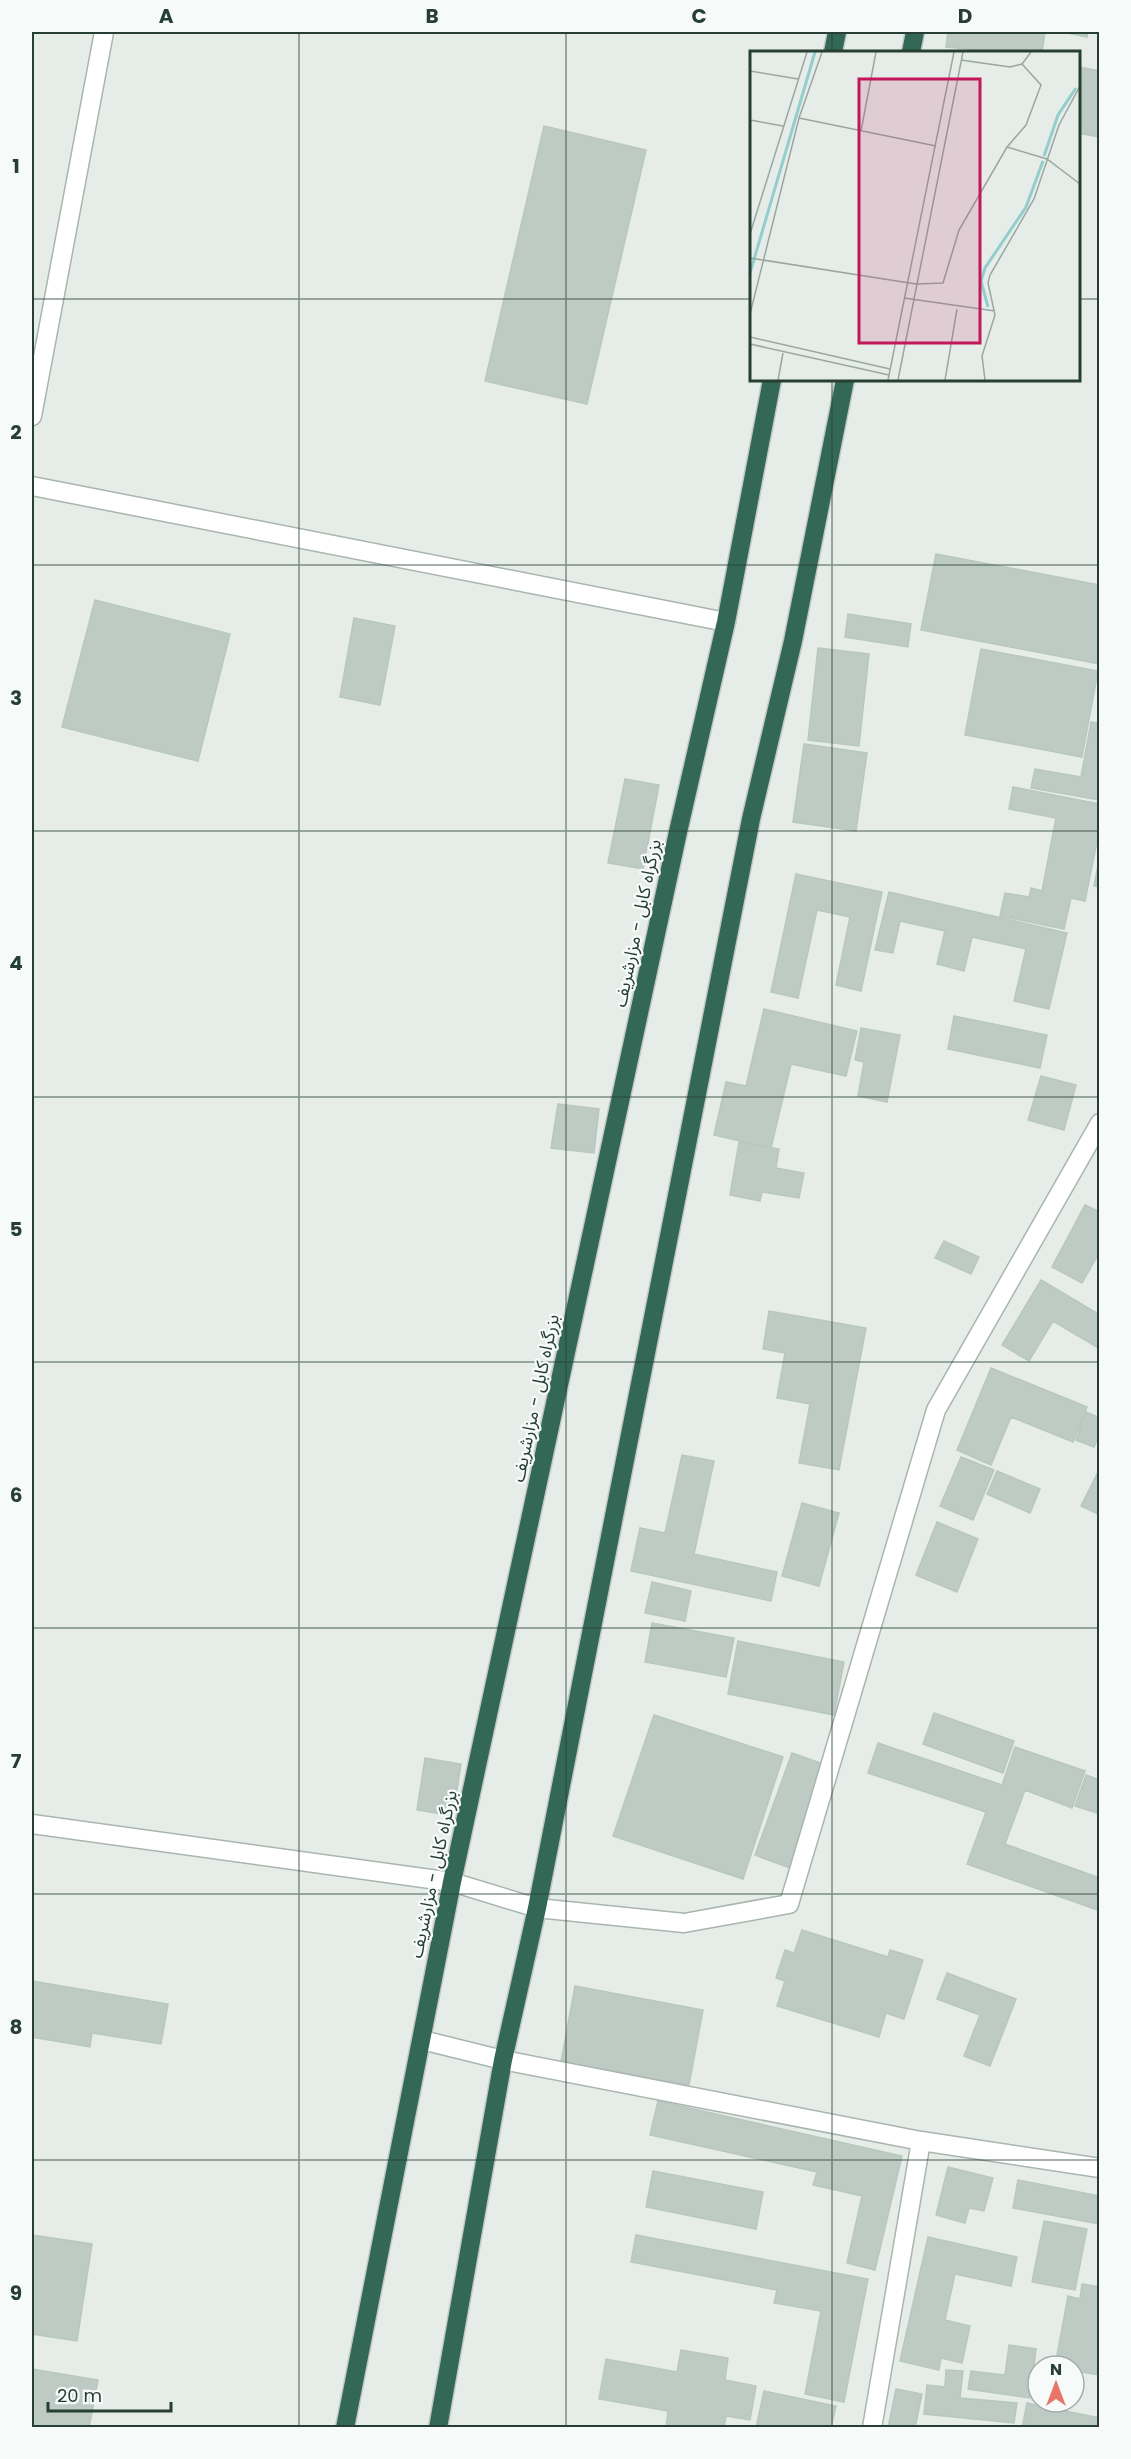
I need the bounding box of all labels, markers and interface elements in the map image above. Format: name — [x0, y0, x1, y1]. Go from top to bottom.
text: A — [159, 2, 174, 30]
text: B — [425, 2, 439, 30]
text: C — [691, 2, 707, 30]
text: D — [958, 2, 972, 30]
inset map — [750, 51, 1080, 381]
text: 1 — [12, 152, 20, 180]
text: 2 — [10, 418, 22, 446]
text: 3 — [10, 684, 22, 712]
street label: بزرگراه کابل - مزارشریف — [607, 837, 667, 1009]
text: 4 — [9, 949, 23, 977]
text: 5 — [10, 1215, 23, 1243]
street label: بزرگراه کابل - مزارشریف — [505, 1312, 565, 1484]
text: 6 — [10, 1481, 22, 1509]
text: 7 — [11, 1747, 22, 1775]
street label: بزرگراه کابل - مزارشریف — [403, 1788, 463, 1960]
text: 8 — [10, 2013, 22, 2041]
text: 9 — [10, 2279, 22, 2307]
north arrow — [1026, 2354, 1086, 2414]
text: N — [1050, 2358, 1062, 2381]
scale bar — [48, 2375, 171, 2413]
text: 20 m — [57, 2383, 102, 2408]

